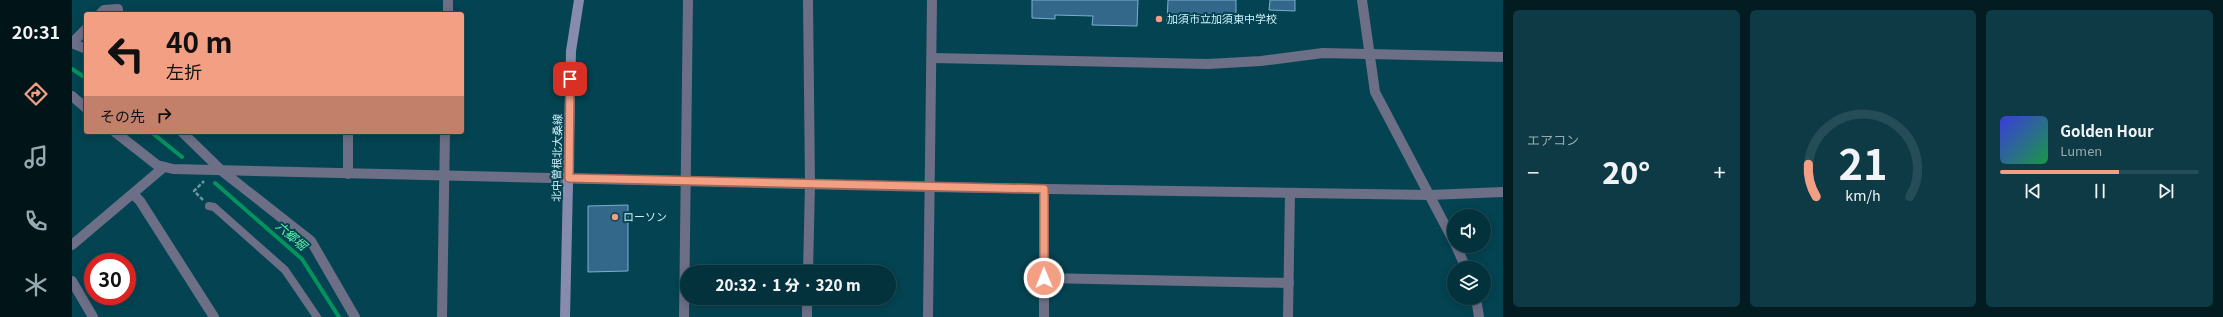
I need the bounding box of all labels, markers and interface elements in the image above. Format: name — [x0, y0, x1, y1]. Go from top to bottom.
place label: 加須市立加須東中学校 — [1167, 10, 1277, 26]
marker: 加須市立加須東中学校 — [1154, 14, 1164, 24]
text: 20:31 — [12, 18, 60, 44]
text: 40 m — [166, 21, 232, 61]
icon: left — [100, 28, 152, 80]
text: 左折 — [166, 58, 202, 84]
pin — [553, 62, 587, 96]
icon: arrive — [559, 68, 581, 90]
icon: directions — [22, 80, 50, 108]
icon: right — [153, 104, 175, 126]
text: その先 — [100, 105, 145, 126]
street label: 北中曽根北大桑線 — [547, 114, 565, 202]
text: Golden Hour — [2060, 120, 2153, 141]
text: エアコン — [1527, 130, 1579, 149]
text: 21 — [1838, 131, 1888, 191]
text: Lumen — [2060, 141, 2102, 160]
icon: music — [22, 143, 50, 171]
text: 20° — [1602, 149, 1651, 193]
text: − — [1527, 155, 1539, 187]
text: + — [1713, 155, 1726, 187]
icon: previous — [2022, 180, 2044, 202]
icon: pause — [2089, 180, 2111, 202]
icon: next — [2155, 180, 2177, 202]
text: km/h — [1845, 183, 1881, 204]
icon: phone — [22, 207, 50, 235]
place label: ローソン — [623, 208, 667, 224]
map controls — [1447, 209, 1491, 305]
button: sound — [1447, 209, 1491, 253]
marker: ローソン — [610, 212, 620, 222]
water label: 六郷堀 — [273, 217, 313, 254]
speed limit sign: 30 — [84, 253, 136, 305]
position arrow — [1023, 257, 1065, 299]
button: layers — [1447, 261, 1491, 305]
icon: climate — [22, 271, 50, 299]
text: 20:32 · 1 分 · 320 m — [715, 274, 861, 295]

